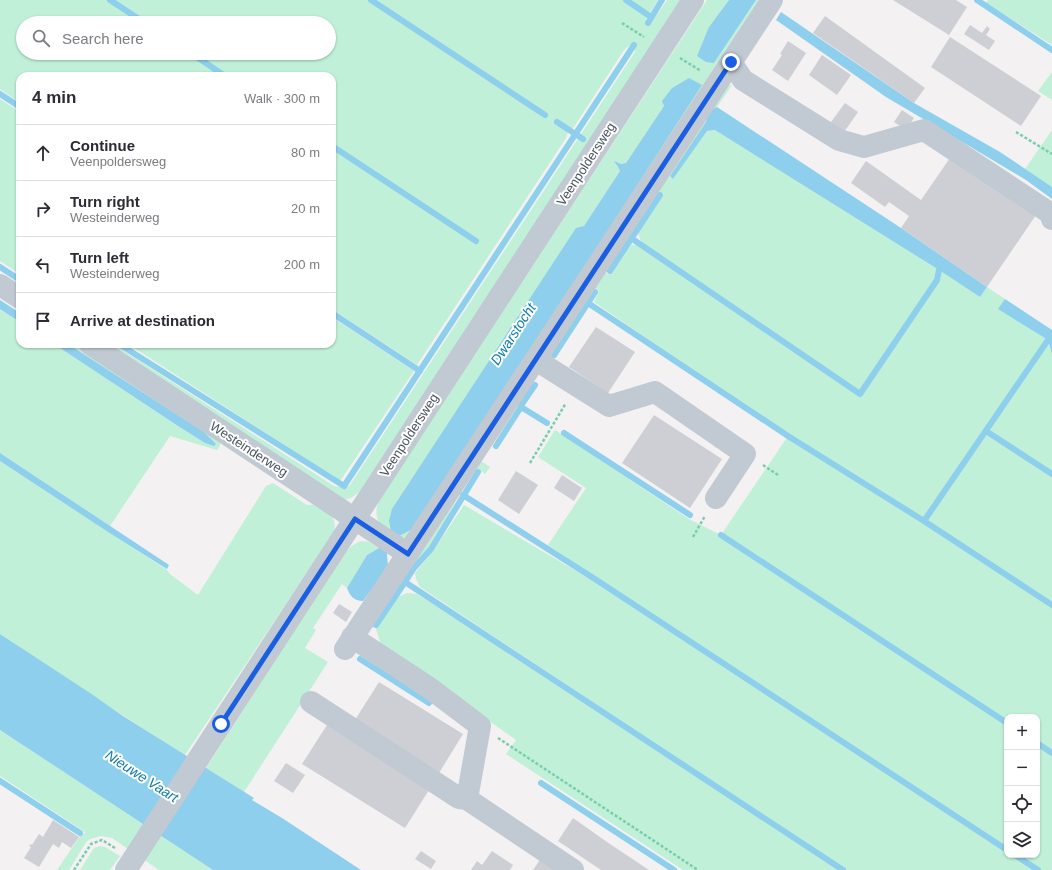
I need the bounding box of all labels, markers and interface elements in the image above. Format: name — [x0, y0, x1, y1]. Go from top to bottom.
search box — [16, 16, 336, 60]
icon: search — [30, 27, 52, 49]
text: Search here — [62, 30, 144, 47]
route end — [722, 53, 740, 71]
text: 4 min — [32, 88, 76, 107]
text: Walk · 300 m — [244, 91, 320, 106]
street label: Veenpoldersweg — [554, 120, 618, 208]
text: Continue — [70, 137, 135, 154]
icon: ahead — [32, 142, 54, 164]
text: 80 m — [291, 145, 320, 160]
text: Veenpoldersweg — [70, 154, 166, 169]
text: Turn right — [70, 193, 140, 210]
icon: right — [32, 198, 54, 220]
text: 20 m — [291, 201, 320, 216]
text: Westeinderweg — [70, 210, 159, 225]
text: Turn left — [70, 249, 129, 266]
icon: left — [32, 254, 54, 276]
text: 200 m — [284, 257, 320, 272]
text: Westeinderweg — [70, 266, 159, 281]
water label: Dwarstocht — [487, 299, 539, 368]
icon: arrive — [32, 310, 54, 332]
text: Arrive at destination — [70, 312, 215, 329]
street label: Veenpoldersweg — [377, 391, 441, 479]
street label: Westeinderweg — [207, 418, 291, 480]
map controls — [1004, 714, 1040, 858]
button: + — [1004, 714, 1040, 750]
route start — [212, 715, 230, 733]
water label: Nieuwe Vaart — [103, 747, 182, 806]
button: − — [1004, 750, 1040, 786]
button: locate — [1004, 786, 1040, 822]
button: layers — [1004, 822, 1040, 858]

